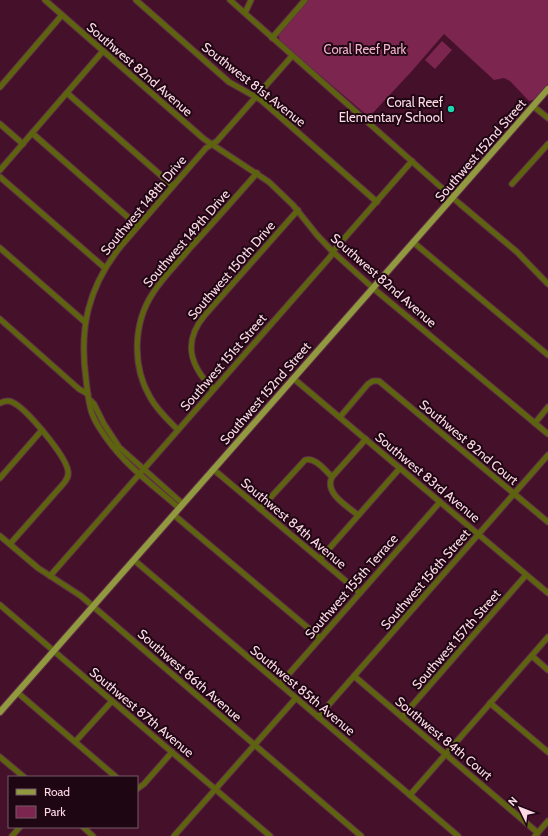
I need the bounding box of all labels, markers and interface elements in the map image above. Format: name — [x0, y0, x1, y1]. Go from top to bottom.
street label: Southwest 82nd Avenue — [84, 19, 196, 120]
street label: Southwest 81st Avenue — [199, 38, 309, 130]
park label: Coral Reef Park — [324, 41, 407, 57]
place label: Coral Reef Elementary School — [339, 94, 444, 125]
street label: Southwest 152nd Street — [431, 95, 529, 204]
marker: Coral Reef Elementary School — [446, 104, 456, 114]
street label: Southwest 148th Drive — [97, 152, 189, 258]
street label: Southwest 149th Drive — [139, 186, 233, 290]
street label: Southwest 150th Drive — [184, 217, 278, 323]
street label: Southwest 82nd Avenue — [328, 230, 440, 331]
street label: Southwest 151st Street — [177, 310, 270, 414]
street label: Southwest 152nd Street — [216, 338, 314, 447]
street label: Southwest 82nd Court — [416, 396, 522, 488]
street label: Southwest 83rd Avenue — [372, 429, 484, 526]
street label: Southwest 84th Avenue — [238, 474, 350, 572]
street label: Southwest 156th Street — [377, 525, 473, 633]
street label: Southwest 155th Terrace — [301, 530, 401, 642]
street label: Southwest 157th Street — [408, 585, 504, 692]
street label: Southwest 86th Avenue — [135, 626, 245, 725]
street label: Southwest 85th Avenue — [247, 641, 359, 739]
street label: Southwest 87th Avenue — [86, 664, 198, 761]
street label: Southwest 84th Court — [392, 693, 496, 784]
legend — [8, 776, 138, 828]
text: Road — [44, 784, 70, 799]
north arrow — [500, 788, 540, 828]
text: N — [505, 794, 520, 809]
text: Park — [44, 804, 66, 819]

